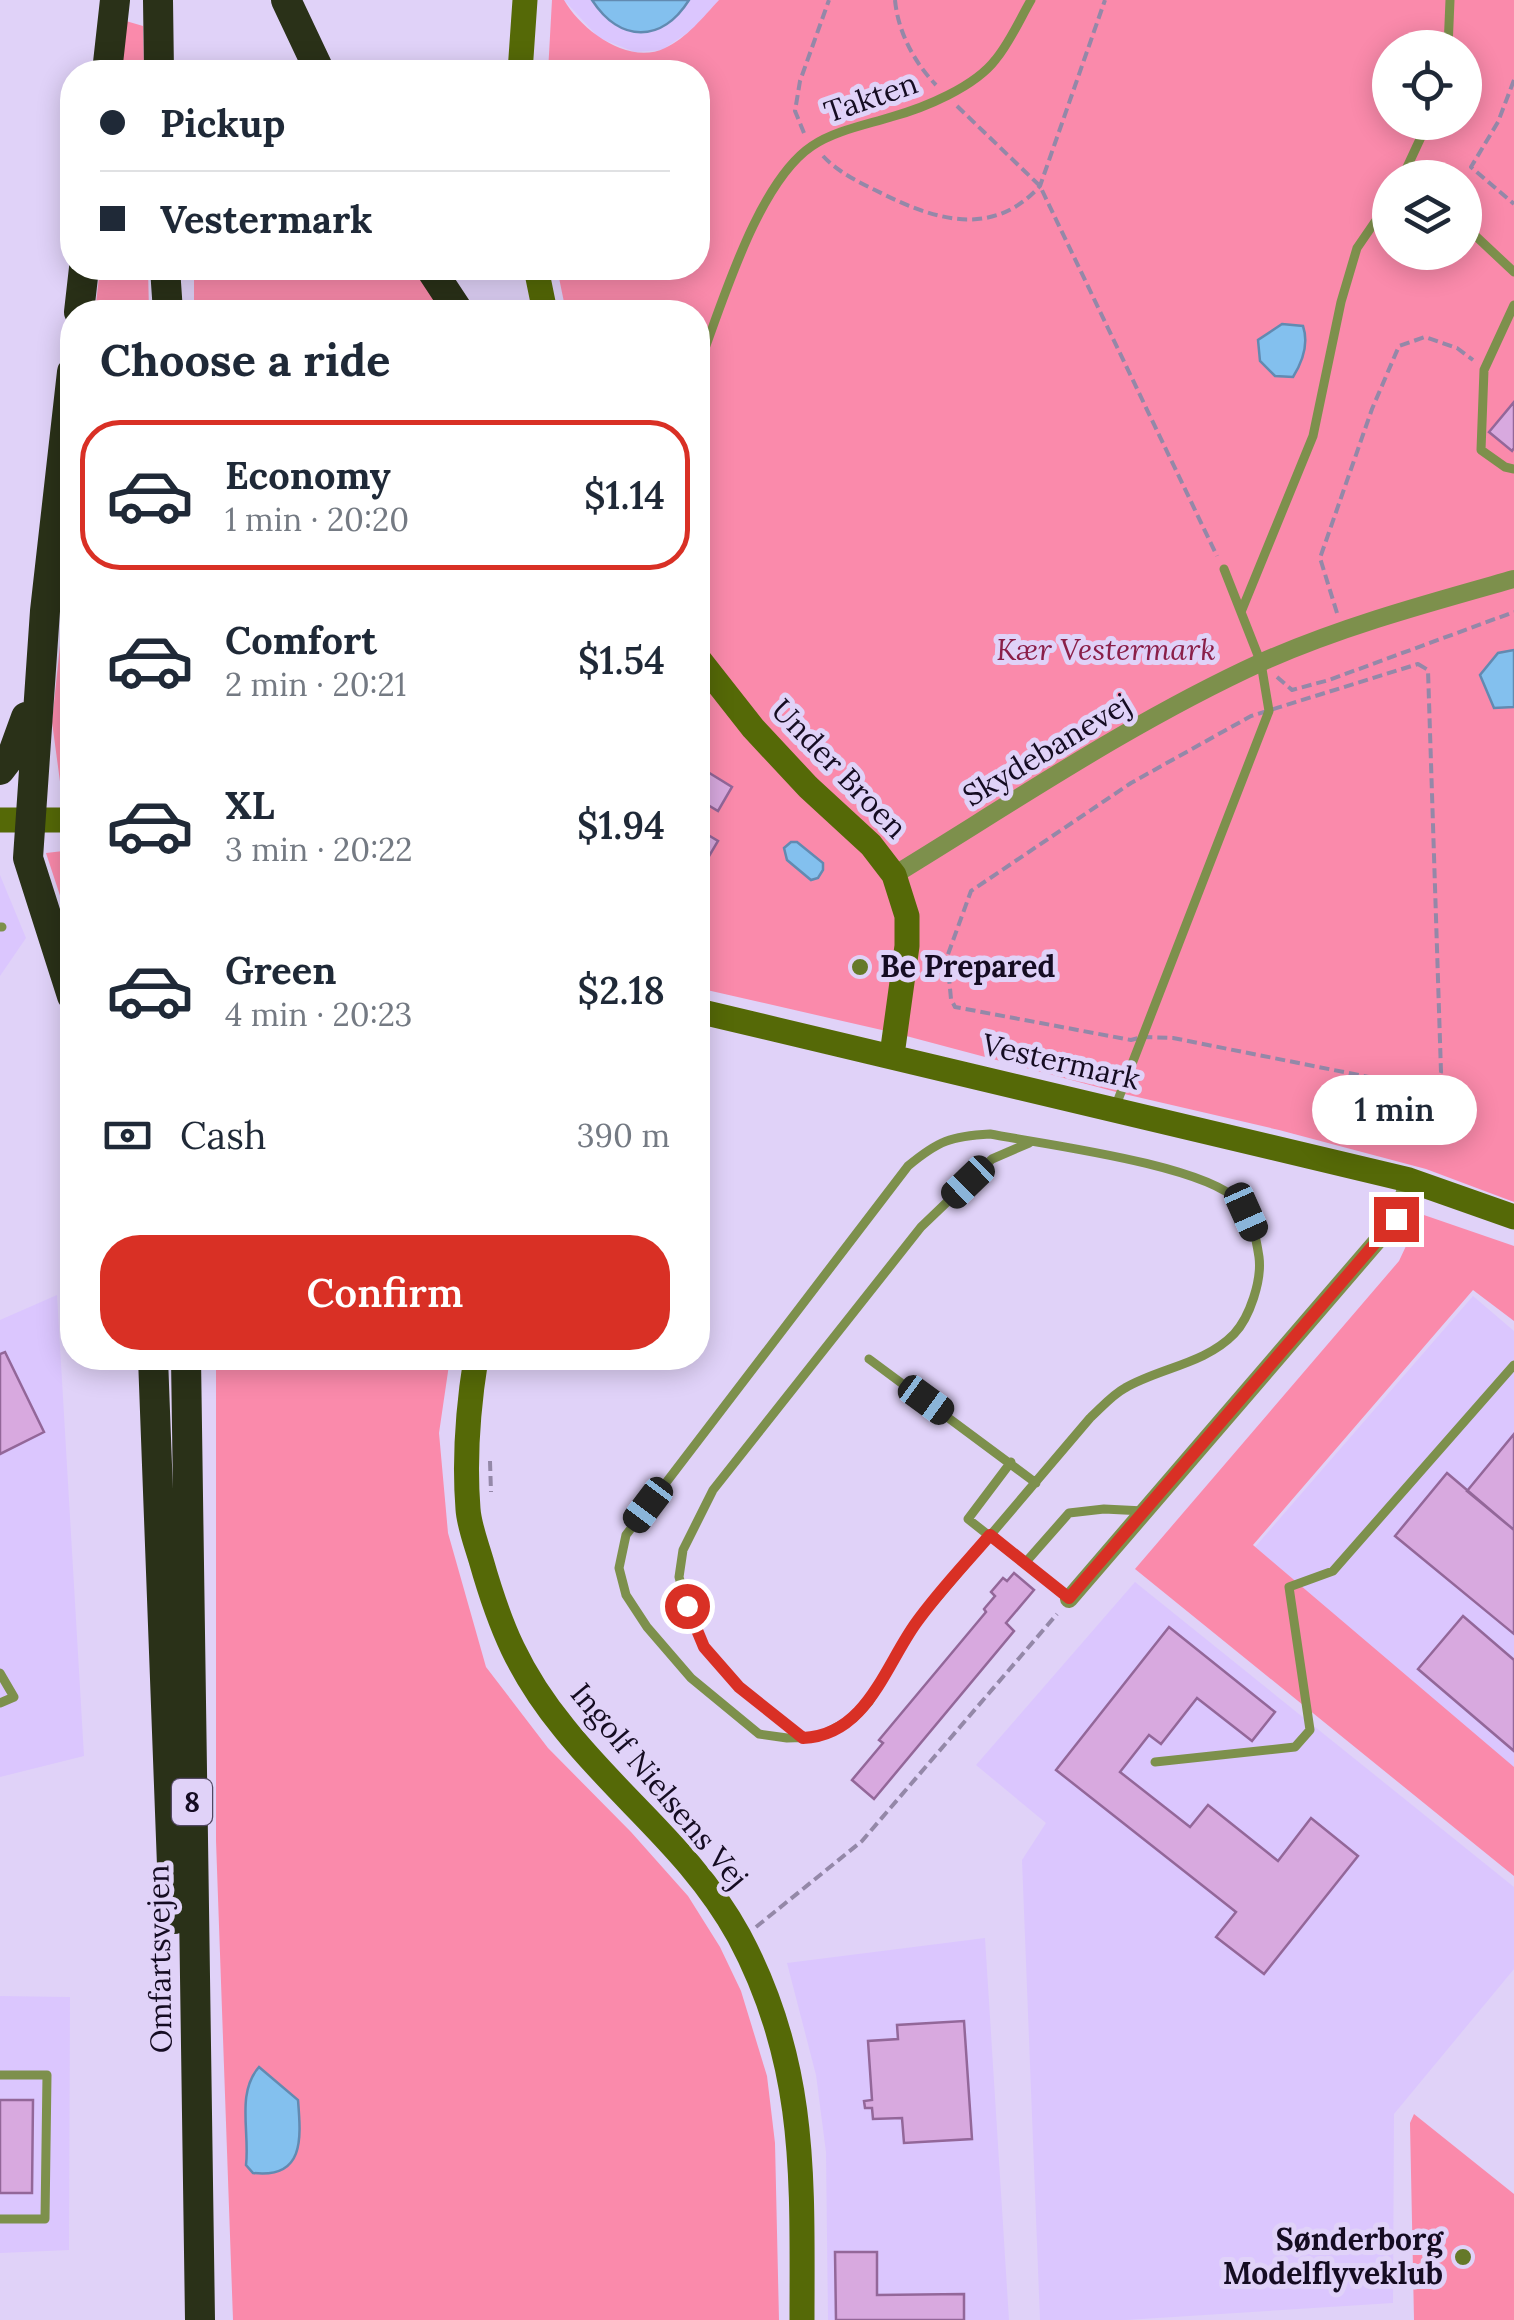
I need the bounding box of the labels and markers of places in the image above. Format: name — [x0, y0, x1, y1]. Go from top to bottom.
place label: Be Prepared — [880, 947, 1055, 985]
marker: Be Prepared — [849, 956, 871, 978]
place label: Sønderborg Modelflyveklub — [1223, 2220, 1444, 2293]
marker: Sønderborg Modelflyveklub — [1452, 2246, 1474, 2268]

